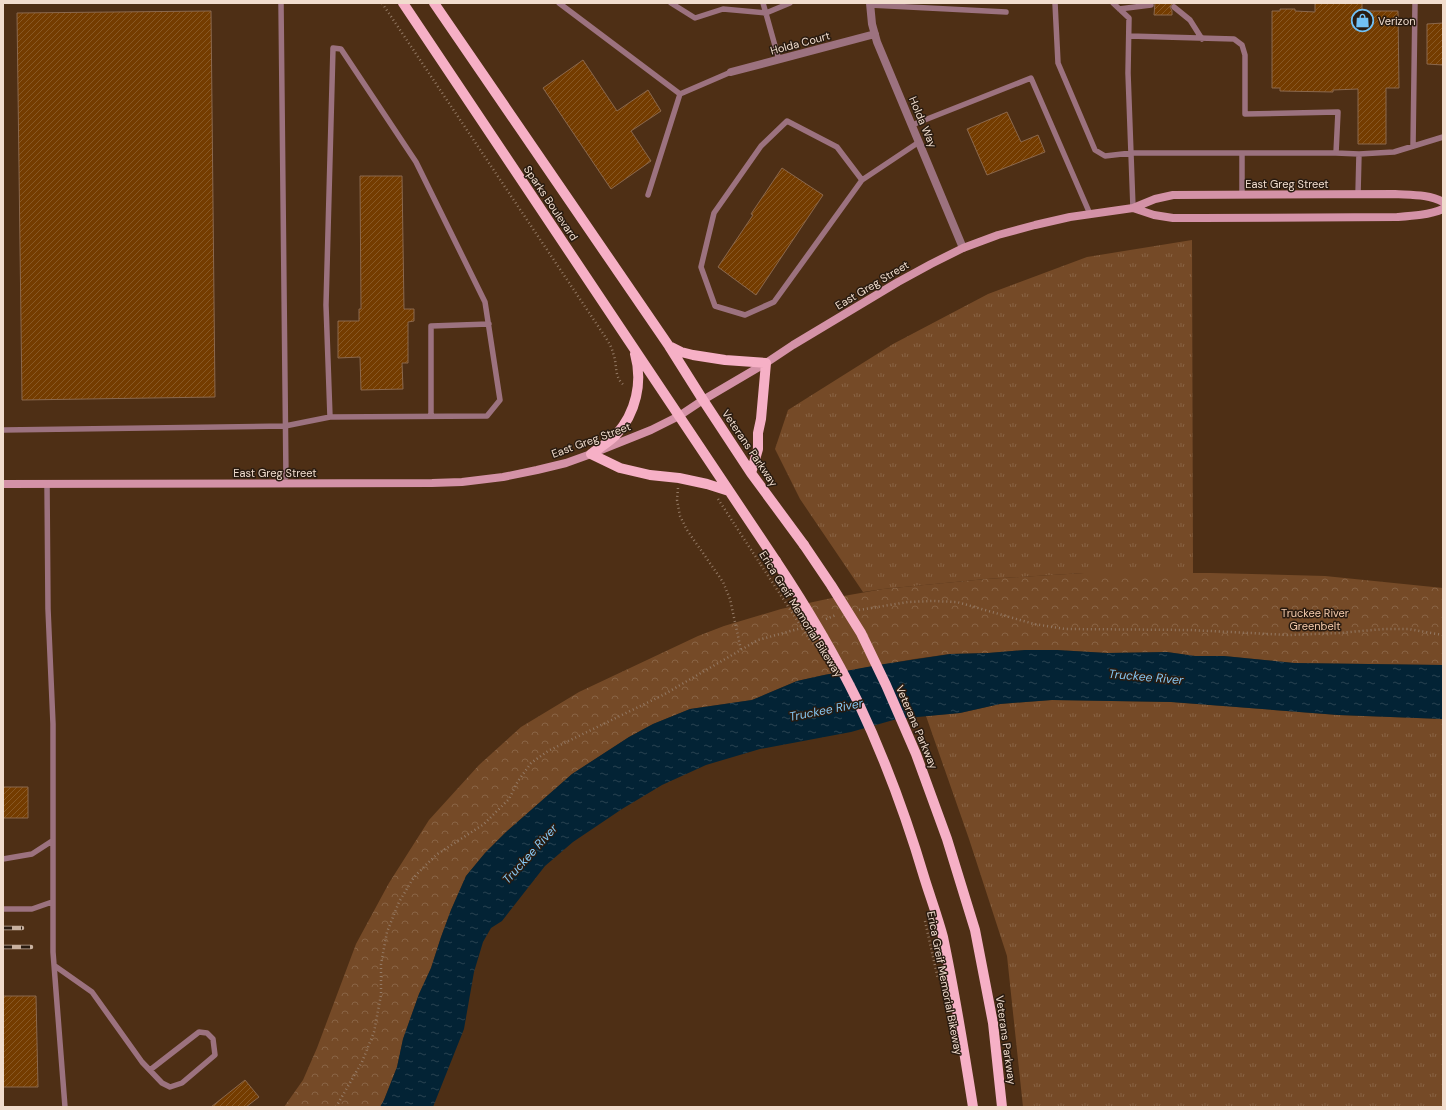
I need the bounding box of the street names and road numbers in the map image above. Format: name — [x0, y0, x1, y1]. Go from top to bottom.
street label: Holda Court — [769, 28, 831, 58]
street label: Holda Way — [906, 94, 940, 150]
street label: Sparks Boulevard — [521, 163, 581, 243]
street label: East Greg Street — [1245, 177, 1329, 191]
street label: East Greg Street — [833, 258, 911, 312]
street label: Veterans Parkway — [719, 407, 781, 489]
street label: East Greg Street — [549, 419, 633, 461]
street label: East Greg Street — [233, 466, 317, 480]
street label: Erica Greif Memorial Bikeway — [756, 548, 846, 680]
street label: Veterans Parkway — [893, 683, 941, 771]
street label: Erica Greif Memorial Bikeway — [924, 910, 966, 1056]
street label: Veterans Parkway — [993, 995, 1019, 1085]

